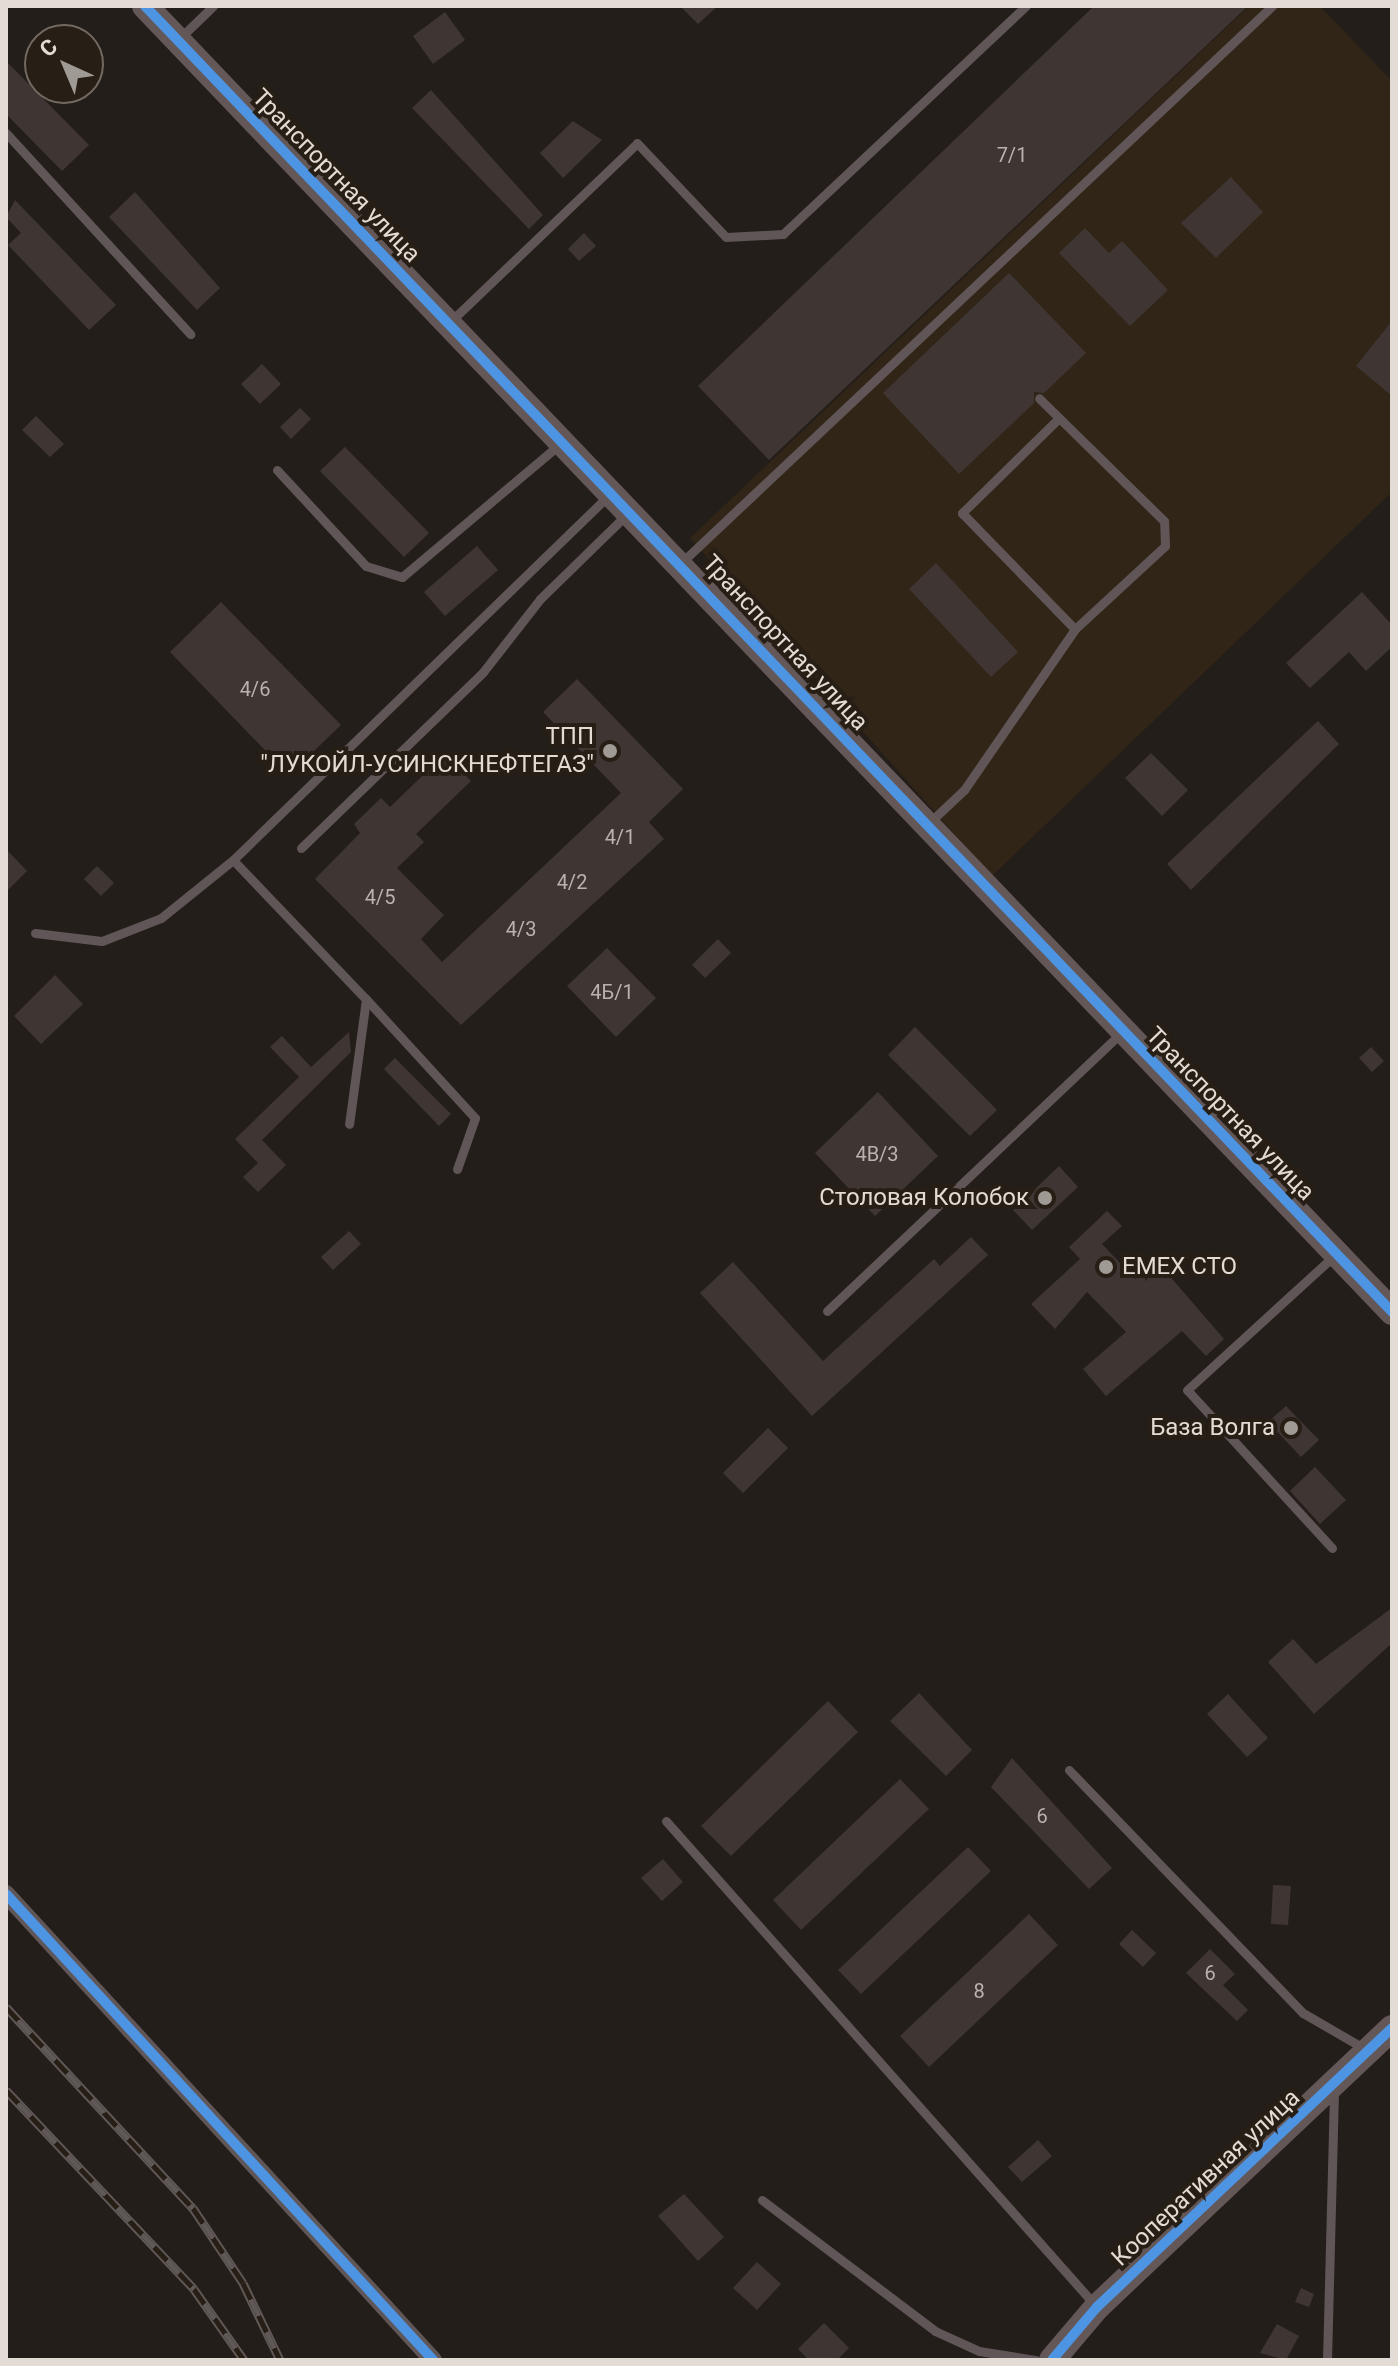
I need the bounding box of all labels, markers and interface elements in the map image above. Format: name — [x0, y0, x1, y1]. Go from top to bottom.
north arrow — [24, 24, 104, 104]
text: С — [35, 34, 62, 62]
street label: Транспортная улица — [246, 83, 426, 269]
house number: 7/1 — [997, 143, 1027, 167]
street label: Транспортная улица — [696, 549, 874, 737]
house number: 4/6 — [240, 677, 270, 701]
place label: ТПП "ЛУКОЙЛ-УСИНСКНЕФТЕГАЗ" — [260, 723, 594, 779]
marker: ТПП "ЛУКОЙЛ-УСИНСКНЕФТЕГАЗ" — [601, 742, 619, 760]
house number: 4/1 — [605, 825, 635, 849]
house number: 4/2 — [557, 870, 587, 894]
house number: 4/5 — [365, 885, 395, 909]
house number: 4/3 — [506, 917, 536, 941]
house number: 4Б/1 — [590, 980, 634, 1004]
street label: Транспортная улица — [1140, 1021, 1320, 1207]
house number: 4В/3 — [855, 1142, 899, 1166]
place label: Столовая Колобок — [819, 1184, 1029, 1212]
marker: Столовая Колобок — [1036, 1189, 1054, 1207]
place label: EMEX СТО — [1122, 1253, 1237, 1281]
marker: EMEX СТО — [1097, 1258, 1115, 1276]
place label: База Волга — [1150, 1414, 1275, 1442]
marker: База Волга — [1282, 1419, 1300, 1437]
house number: 6 — [1036, 1804, 1048, 1828]
house number: 6 — [1204, 1961, 1216, 1985]
house number: 8 — [973, 1979, 985, 2003]
street label: Кооперативная улица — [1106, 2083, 1306, 2273]

